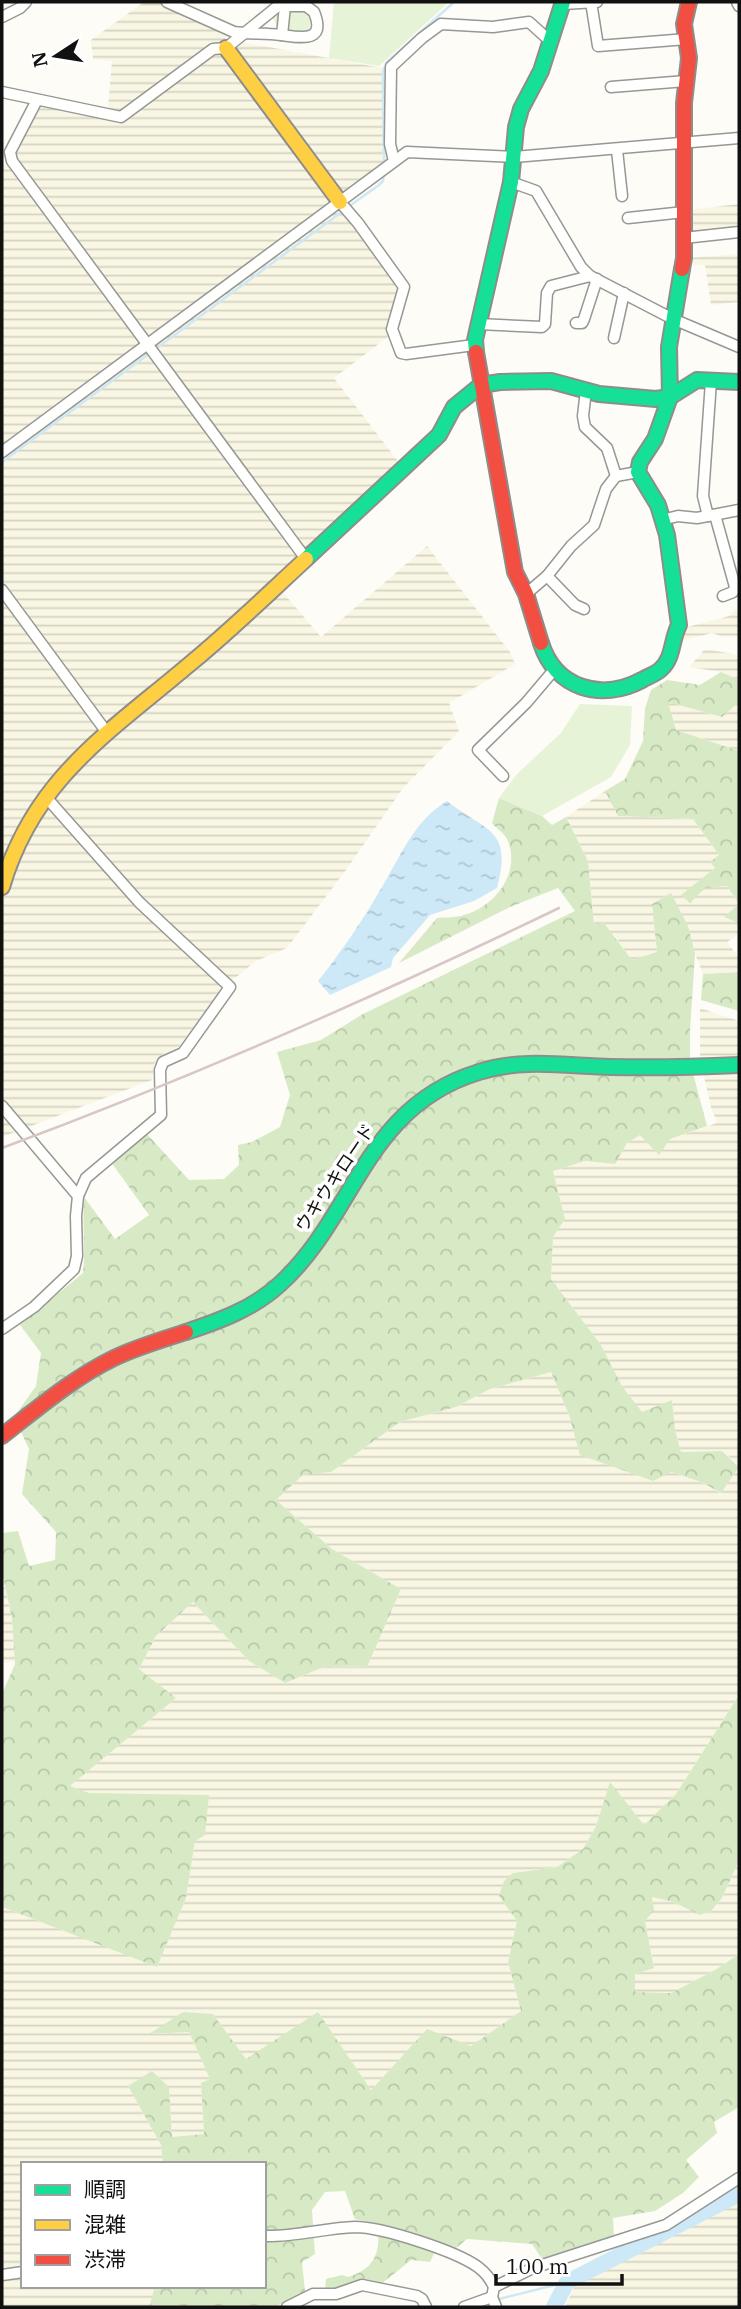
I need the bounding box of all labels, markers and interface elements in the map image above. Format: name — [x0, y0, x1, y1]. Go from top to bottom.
north arrow — [21, 21, 91, 91]
text: N — [26, 50, 53, 69]
street label: ウキウキロード — [290, 1119, 379, 1236]
legend — [21, 2162, 266, 2288]
text: 順調 — [84, 2175, 126, 2203]
text: 混雑 — [84, 2210, 126, 2238]
scale bar — [496, 2242, 622, 2286]
text: 渋滞 — [84, 2245, 126, 2273]
text: 100 m — [506, 2252, 569, 2280]

